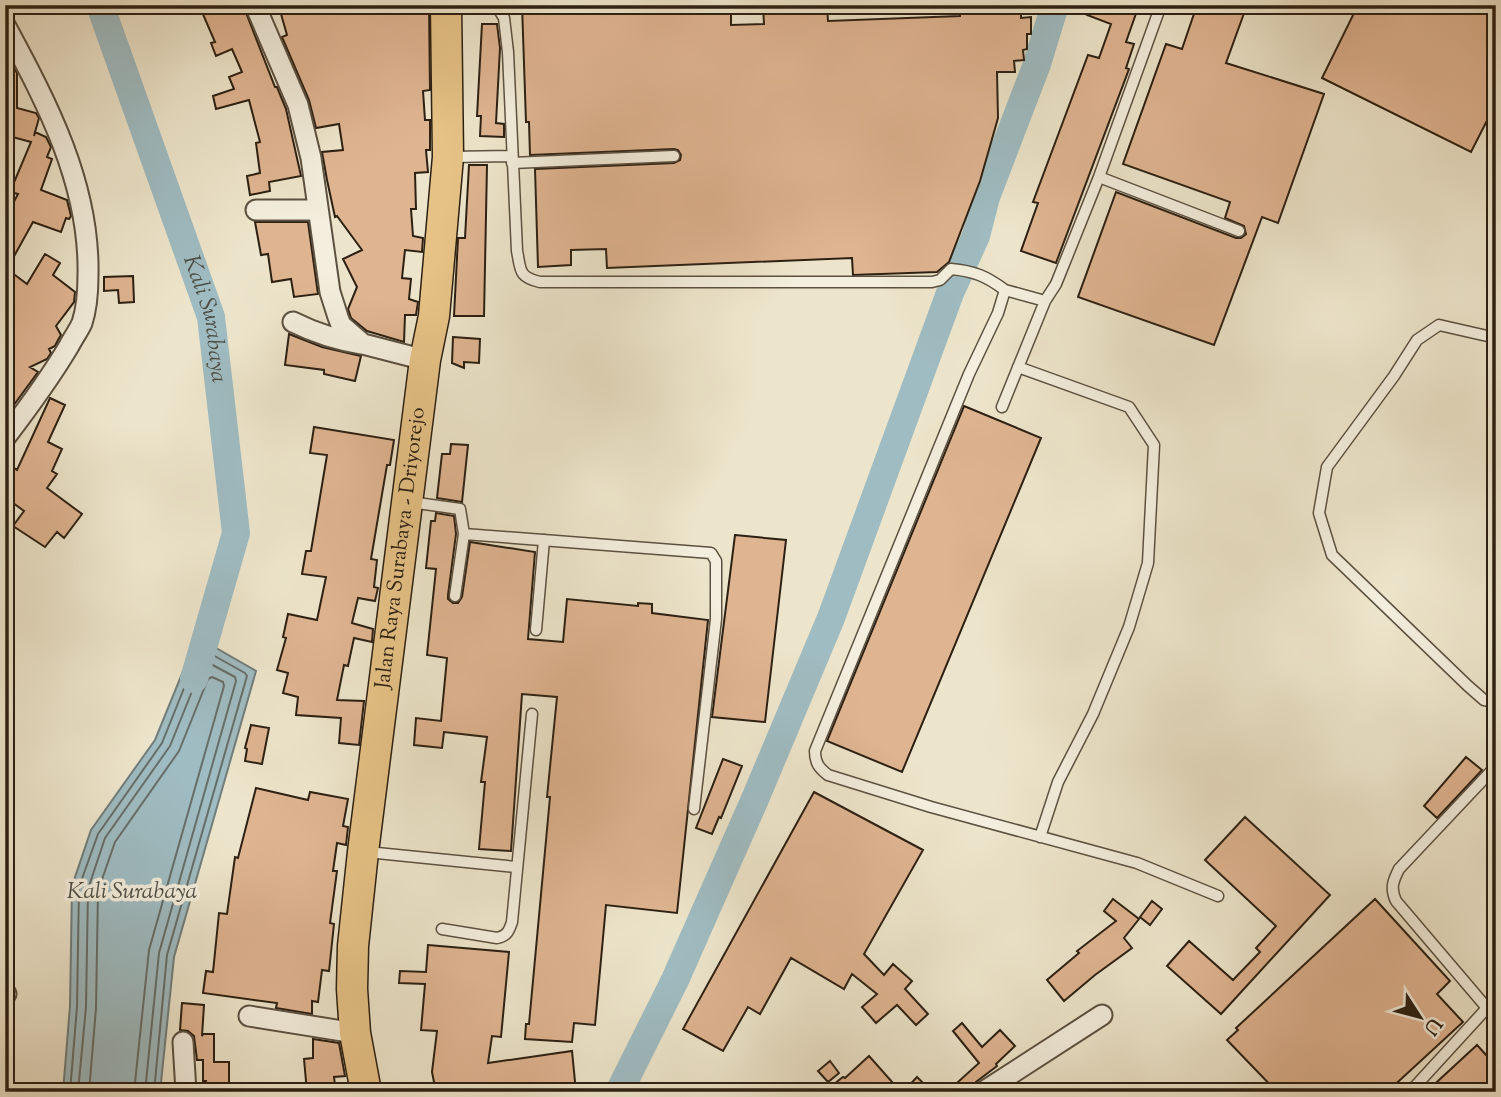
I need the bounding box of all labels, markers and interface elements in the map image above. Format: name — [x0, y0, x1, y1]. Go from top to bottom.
water label: Kali Surabaya — [174, 251, 235, 385]
street label: Jalan Raya Surabaya - Driyorejo — [369, 406, 434, 691]
water label: Kali Surabaya — [67, 876, 197, 909]
north arrow — [1386, 982, 1456, 1052]
text: U — [1416, 1011, 1447, 1040]

